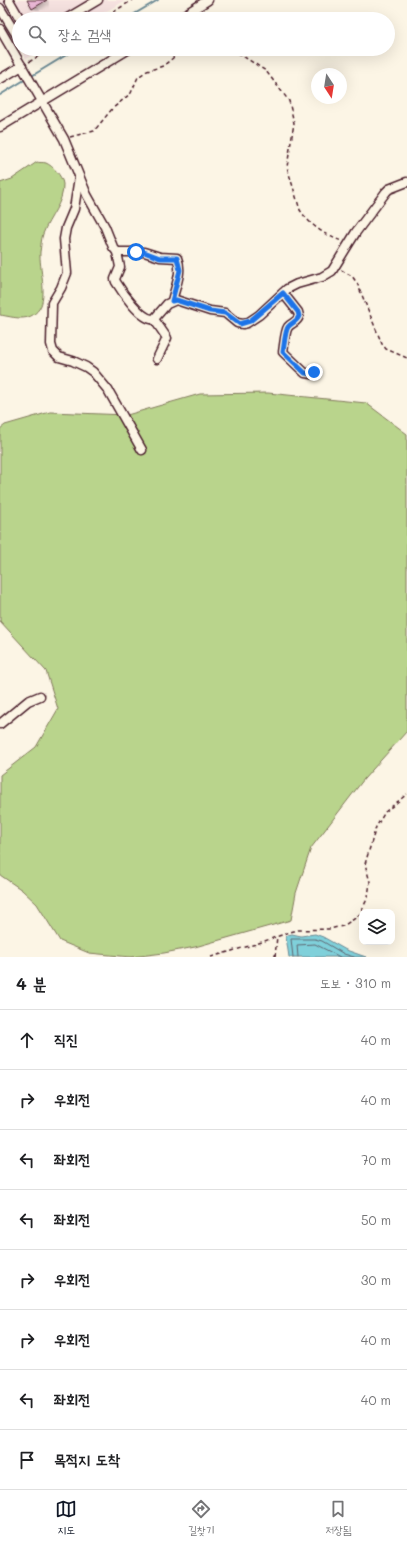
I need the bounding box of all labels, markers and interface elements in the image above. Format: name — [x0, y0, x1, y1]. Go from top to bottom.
search box — [12, 12, 395, 56]
icon: search — [26, 23, 48, 45]
text: 장소 검색 — [58, 24, 111, 44]
north arrow — [311, 68, 347, 104]
route start — [127, 243, 145, 261]
route end — [305, 363, 323, 381]
map controls — [359, 909, 395, 945]
button: layers — [359, 909, 395, 945]
text: 4 분 — [16, 972, 47, 994]
text: 도보 · 310 m — [320, 974, 391, 991]
icon: ahead — [16, 1029, 38, 1051]
text: 직진 — [54, 1029, 78, 1049]
text: 40 m — [361, 1031, 391, 1048]
icon: right — [16, 1089, 38, 1111]
text: 우회전 — [54, 1089, 90, 1109]
text: 40 m — [361, 1091, 391, 1108]
icon: left — [16, 1149, 38, 1171]
text: 좌회전 — [54, 1149, 90, 1169]
text: 70 m — [361, 1151, 391, 1168]
icon: left — [16, 1209, 38, 1231]
text: 좌회전 — [54, 1209, 90, 1229]
text: 50 m — [361, 1211, 391, 1228]
icon: right — [16, 1269, 38, 1291]
text: 우회전 — [54, 1269, 90, 1289]
text: 30 m — [361, 1271, 391, 1288]
icon: right — [16, 1329, 38, 1351]
text: 우회전 — [54, 1329, 90, 1349]
text: 40 m — [361, 1331, 391, 1348]
icon: left — [16, 1389, 38, 1411]
text: 좌회전 — [54, 1389, 90, 1409]
text: 40 m — [361, 1391, 391, 1408]
icon: arrive — [16, 1449, 38, 1471]
text: 목적지 도착 — [54, 1449, 120, 1469]
tab: 지도 — [55, 1498, 77, 1538]
tab: 길찾기 — [188, 1498, 215, 1538]
tab: 저장됨 — [325, 1498, 352, 1538]

